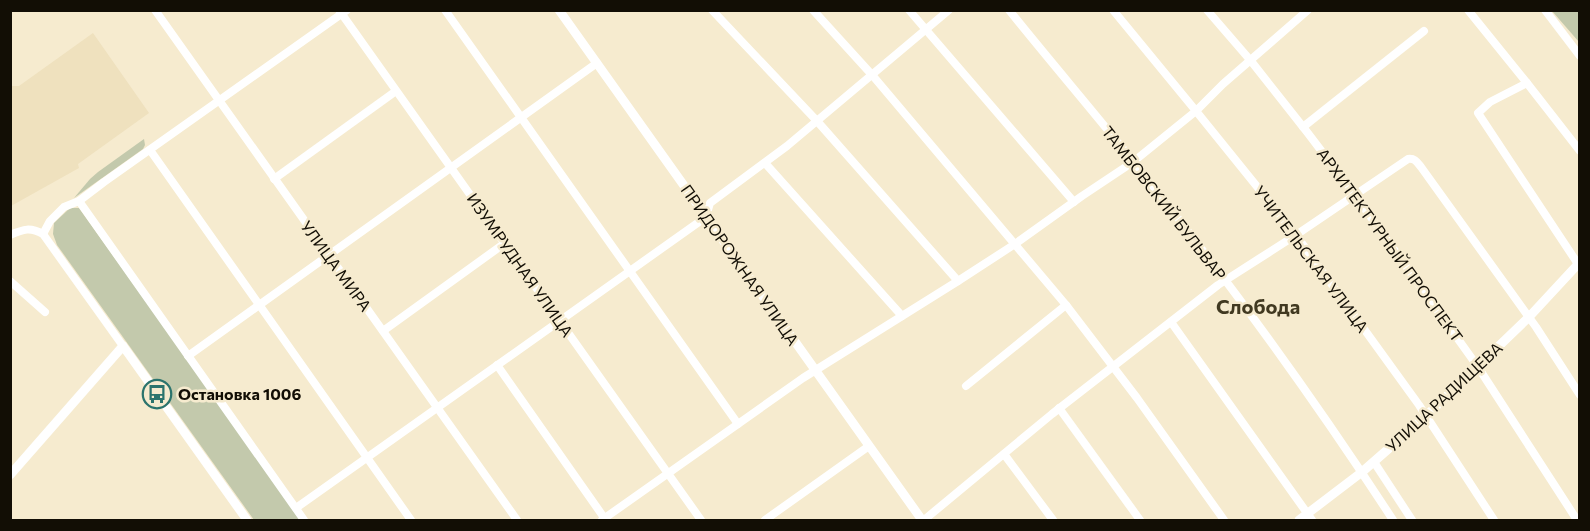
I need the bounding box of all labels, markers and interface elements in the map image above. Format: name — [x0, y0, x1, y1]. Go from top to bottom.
street label: ТАМБОВСКИЙ БУЛЬВАР — [1098, 122, 1230, 283]
street label: АРХИТЕКТУРНЫЙ ПРОСПЕКТ — [1314, 144, 1467, 345]
street label: ПРИДОРОЖНАЯ УЛИЦА — [678, 181, 803, 349]
street label: УЧИТЕЛЬСКАЯ УЛИЦА — [1250, 182, 1373, 336]
street label: ИЗУМРУДНАЯ УЛИЦА — [463, 189, 577, 340]
street label: УЛИЦА МИРА — [297, 217, 376, 315]
district label: Слобода — [1216, 294, 1300, 318]
street label: УЛИЦА РАДИЩЕВА — [1381, 338, 1506, 456]
bus stop icon: Остановка 1006 — [141, 378, 173, 410]
place label: Остановка 1006 — [178, 384, 301, 403]

